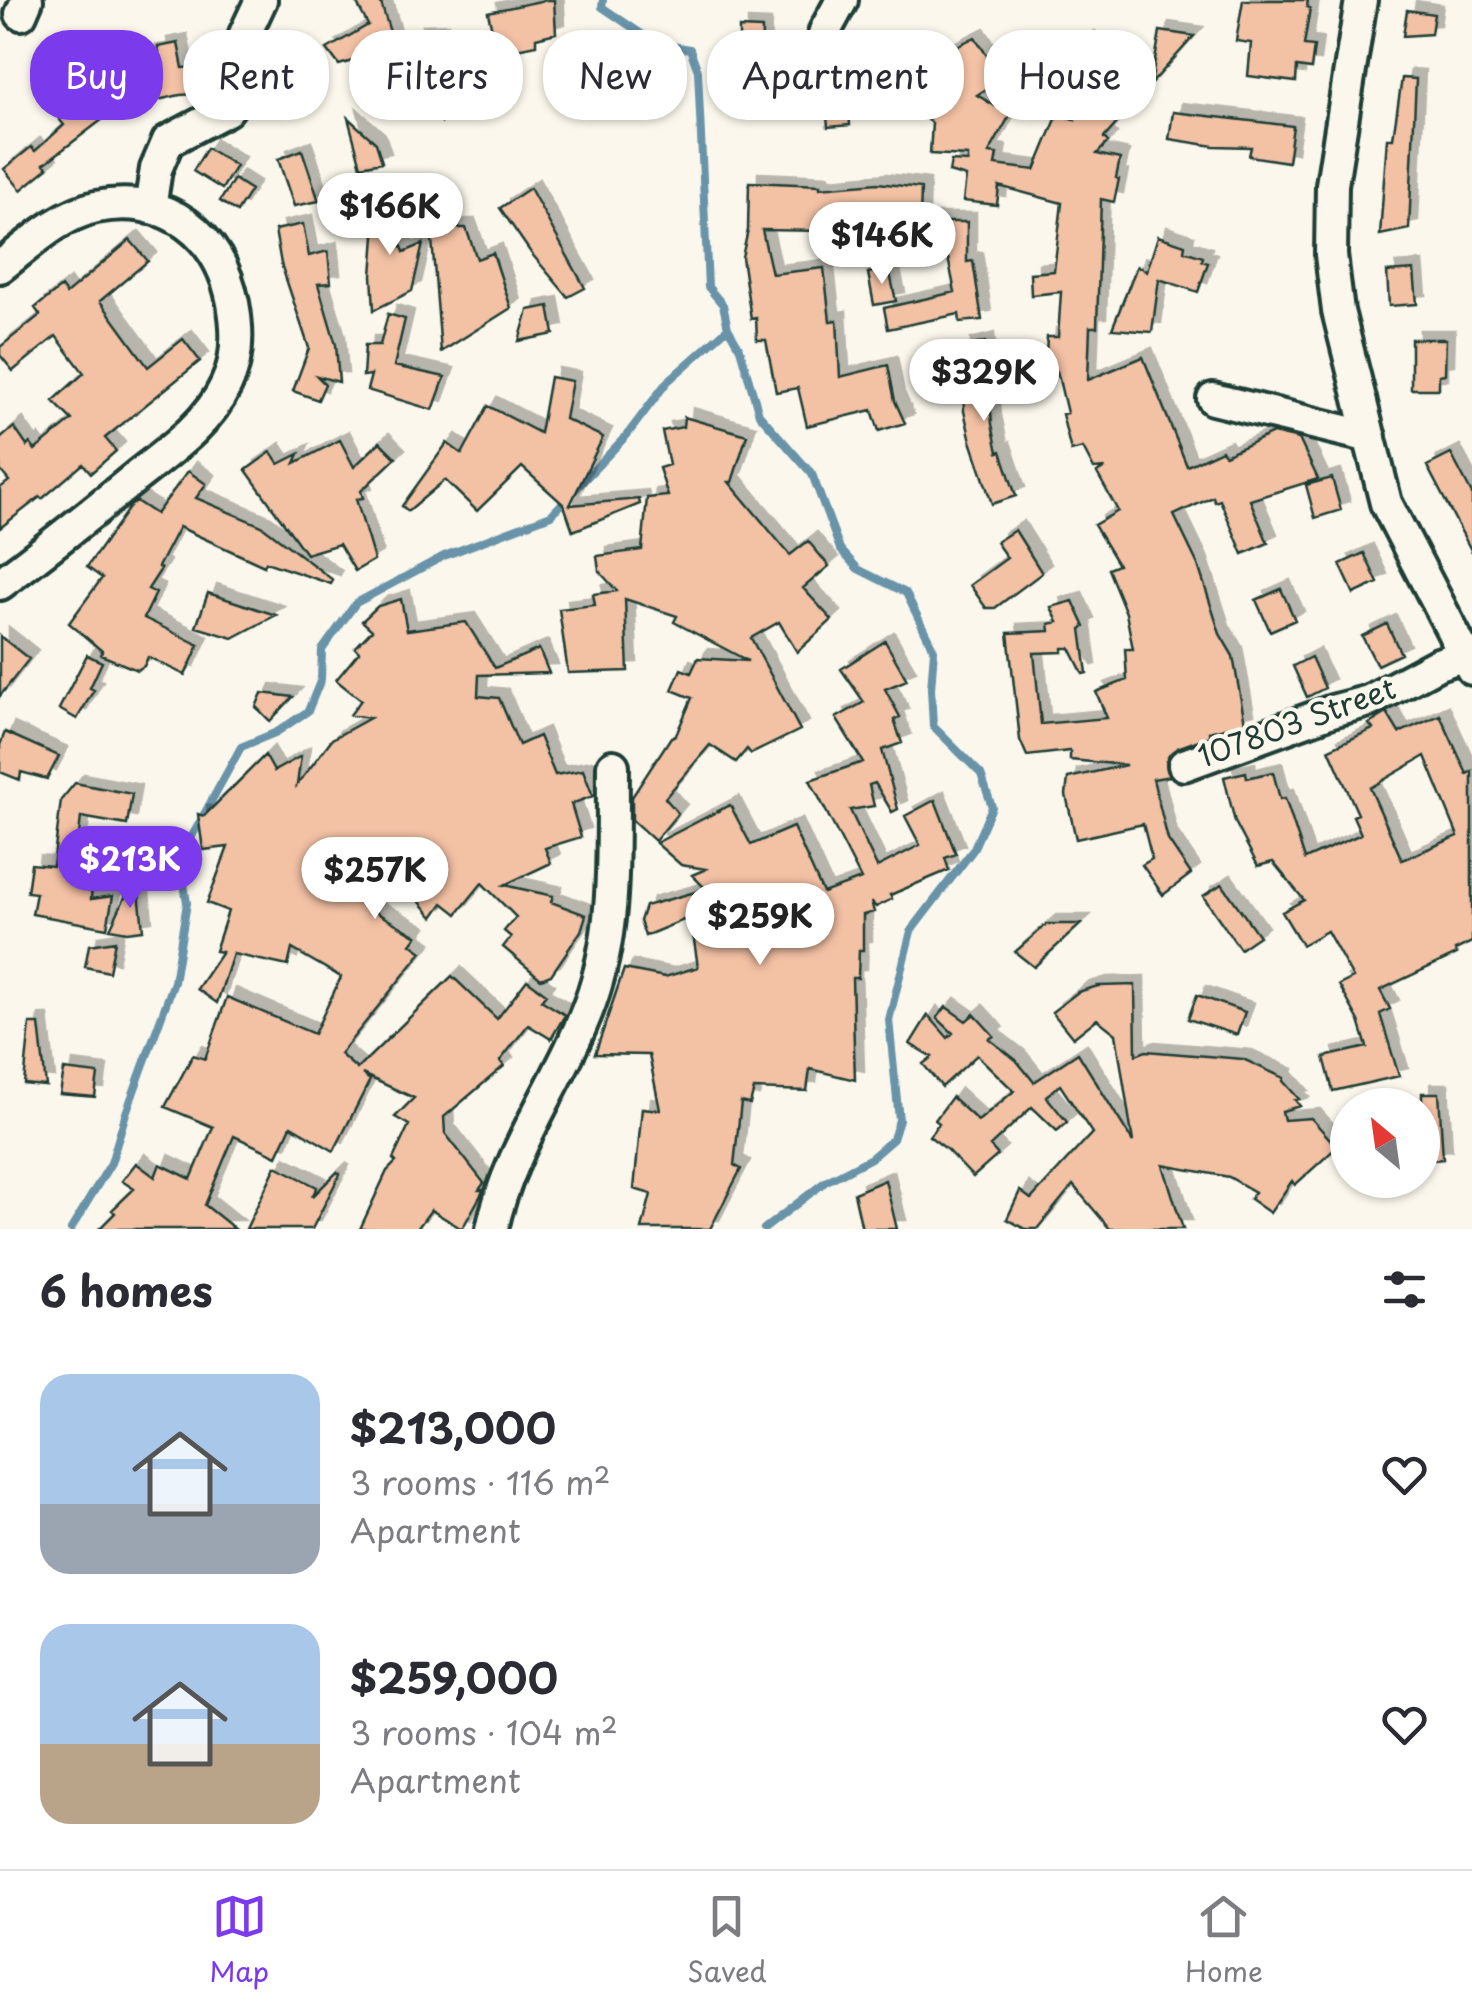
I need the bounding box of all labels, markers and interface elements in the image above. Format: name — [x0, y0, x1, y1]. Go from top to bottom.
chip: Buy — [30, 30, 163, 120]
chip: Rent — [183, 30, 329, 120]
chip: Filters — [349, 30, 523, 120]
chip: New — [543, 30, 687, 120]
chip: Apartment — [707, 30, 964, 120]
chip: House — [984, 30, 1156, 120]
pin: $166K — [320, 173, 460, 258]
text: $166K — [339, 181, 441, 229]
pin: $146K — [812, 202, 952, 287]
text: $146K — [831, 210, 933, 258]
pin: $329K — [914, 339, 1054, 424]
text: $329K — [931, 347, 1037, 395]
street label: 107803 Street — [1191, 664, 1401, 777]
pin: $213K — [60, 826, 200, 911]
text: $213K — [79, 834, 181, 882]
pin: $257K — [305, 837, 445, 922]
text: $257K — [323, 845, 427, 893]
pin: $259K — [690, 883, 830, 968]
text: $259K — [707, 891, 813, 939]
north arrow — [1330, 1088, 1440, 1198]
map controls — [1330, 1088, 1440, 1198]
text: 6 homes — [40, 1258, 213, 1321]
icon: filters — [1377, 1262, 1432, 1317]
text: $213,000 — [350, 1395, 556, 1458]
icon: home — [120, 1414, 240, 1534]
icon: heart — [1377, 1447, 1432, 1502]
text: 3 rooms · 116 m² — [350, 1458, 611, 1506]
text: Apartment — [350, 1506, 521, 1554]
text: $259,000 — [350, 1645, 558, 1708]
icon: home — [120, 1664, 240, 1784]
icon: heart — [1377, 1697, 1432, 1752]
text: 3 rooms · 104 m² — [350, 1708, 618, 1756]
text: Apartment — [350, 1756, 521, 1804]
tab: Map — [209, 1889, 269, 1992]
tab: Saved — [687, 1889, 767, 1992]
tab: Home — [1185, 1889, 1263, 1992]

